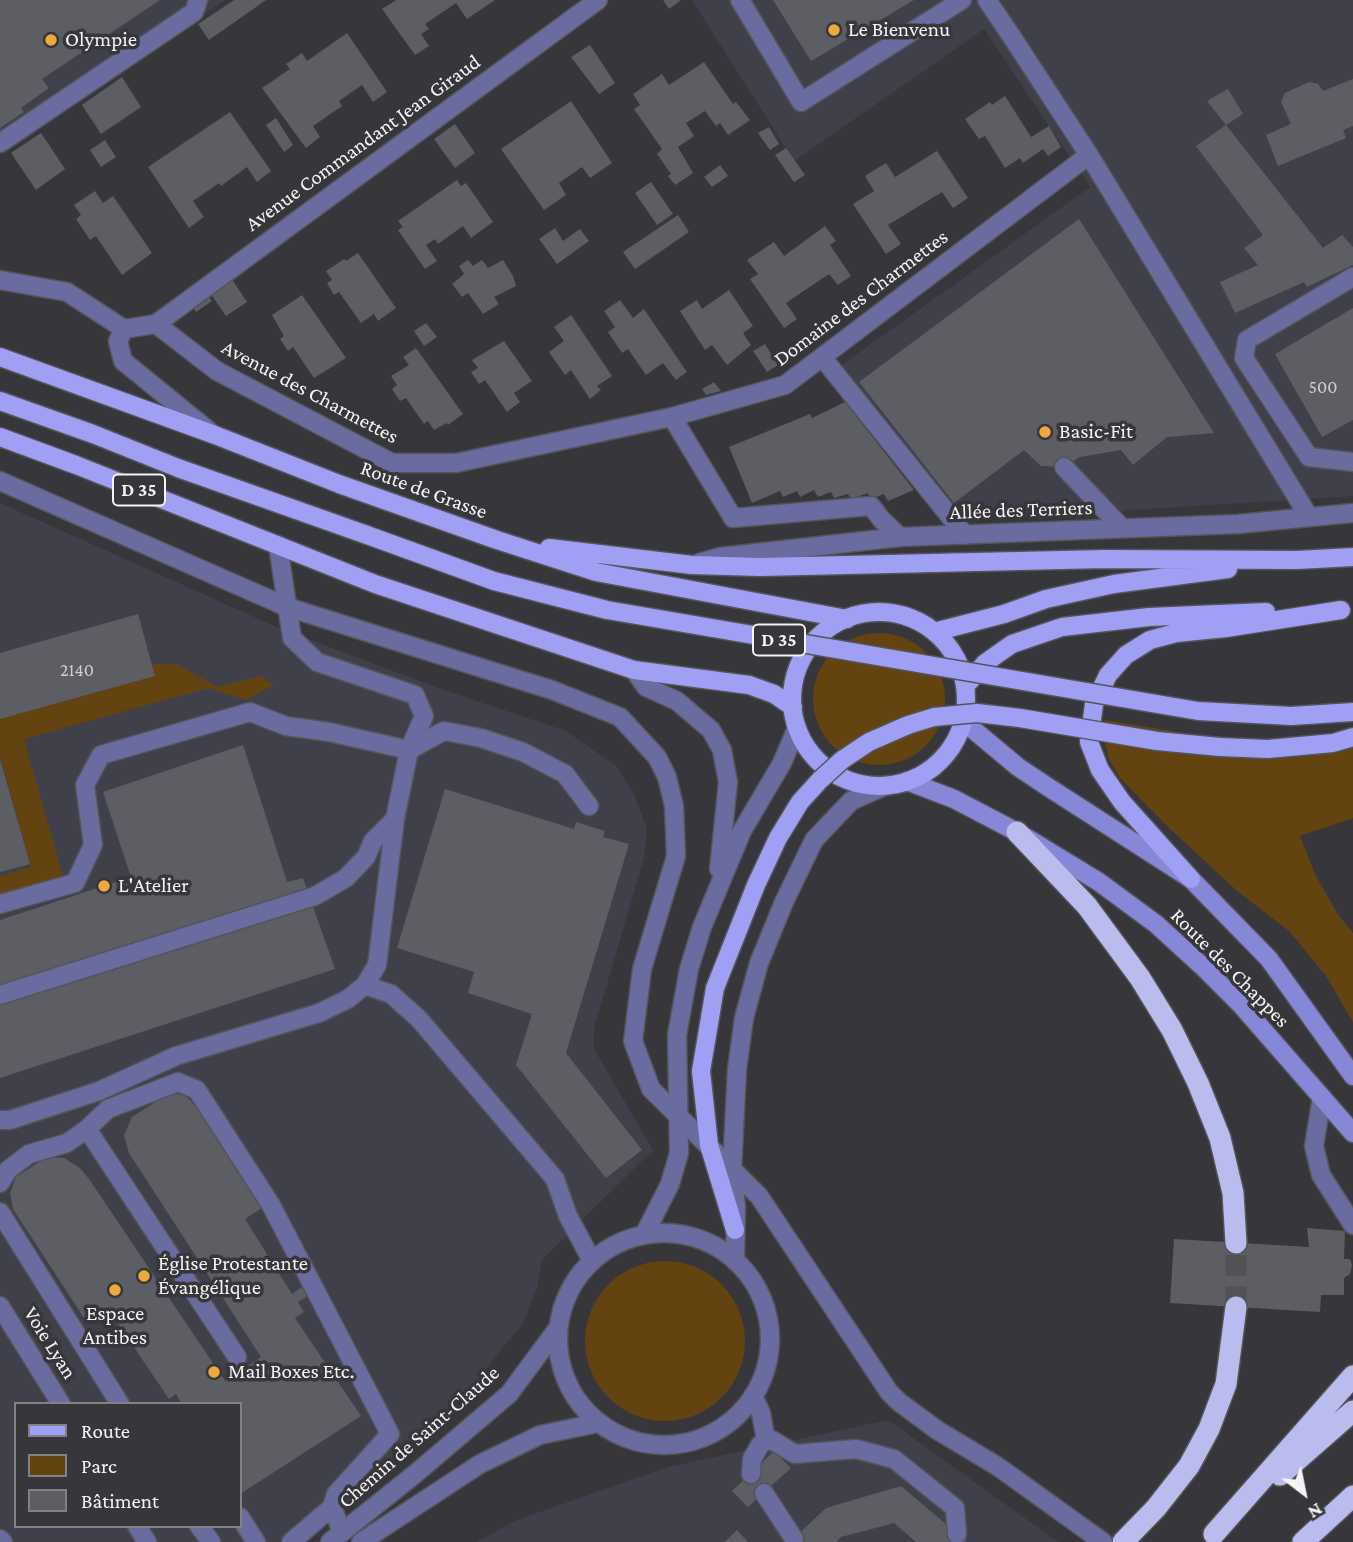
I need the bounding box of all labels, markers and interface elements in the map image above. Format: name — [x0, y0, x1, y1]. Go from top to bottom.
place label: Le Bienvenu — [848, 17, 950, 43]
marker: Le Bienvenu — [826, 22, 842, 38]
place label: Olympie — [65, 27, 137, 53]
marker: Olympie — [43, 32, 59, 48]
street label: Avenue Commandant Jean Giraud — [241, 49, 485, 237]
street label: Domaine des Charmettes — [769, 224, 953, 372]
street label: Avenue des Charmettes — [217, 335, 403, 449]
house number: 500 — [1309, 376, 1337, 398]
place label: Basic-Fit — [1059, 419, 1133, 445]
marker: Basic-Fit — [1037, 424, 1053, 440]
street label: Route de Grasse — [357, 455, 491, 525]
road number: D 35 — [113, 475, 165, 505]
street label: Allée des Terriers — [949, 495, 1093, 525]
road number: D 35 — [753, 624, 805, 656]
house number: 2140 — [60, 659, 94, 681]
place label: L'Atelier — [118, 873, 189, 899]
marker: L'Atelier — [96, 878, 112, 894]
street label: Route des Chappes — [1165, 903, 1295, 1033]
place label: Église Protestante Évangélique — [158, 1251, 308, 1301]
marker: Église Protestante Évangélique — [136, 1268, 152, 1284]
marker: Espace Antibes — [107, 1282, 123, 1298]
place label: Espace Antibes — [83, 1301, 147, 1351]
street label: Voie Lyan — [18, 1302, 82, 1384]
place label: Mail Boxes Etc. — [228, 1359, 354, 1385]
street label: Chemin de Saint-Claude — [334, 1360, 504, 1514]
marker: Mail Boxes Etc. — [206, 1364, 222, 1380]
legend — [14, 1402, 242, 1528]
text: Route — [81, 1419, 130, 1443]
text: Parc — [81, 1454, 117, 1478]
north arrow — [1269, 1458, 1339, 1528]
text: Bâtiment — [81, 1489, 159, 1513]
text: N — [1304, 1499, 1326, 1524]

